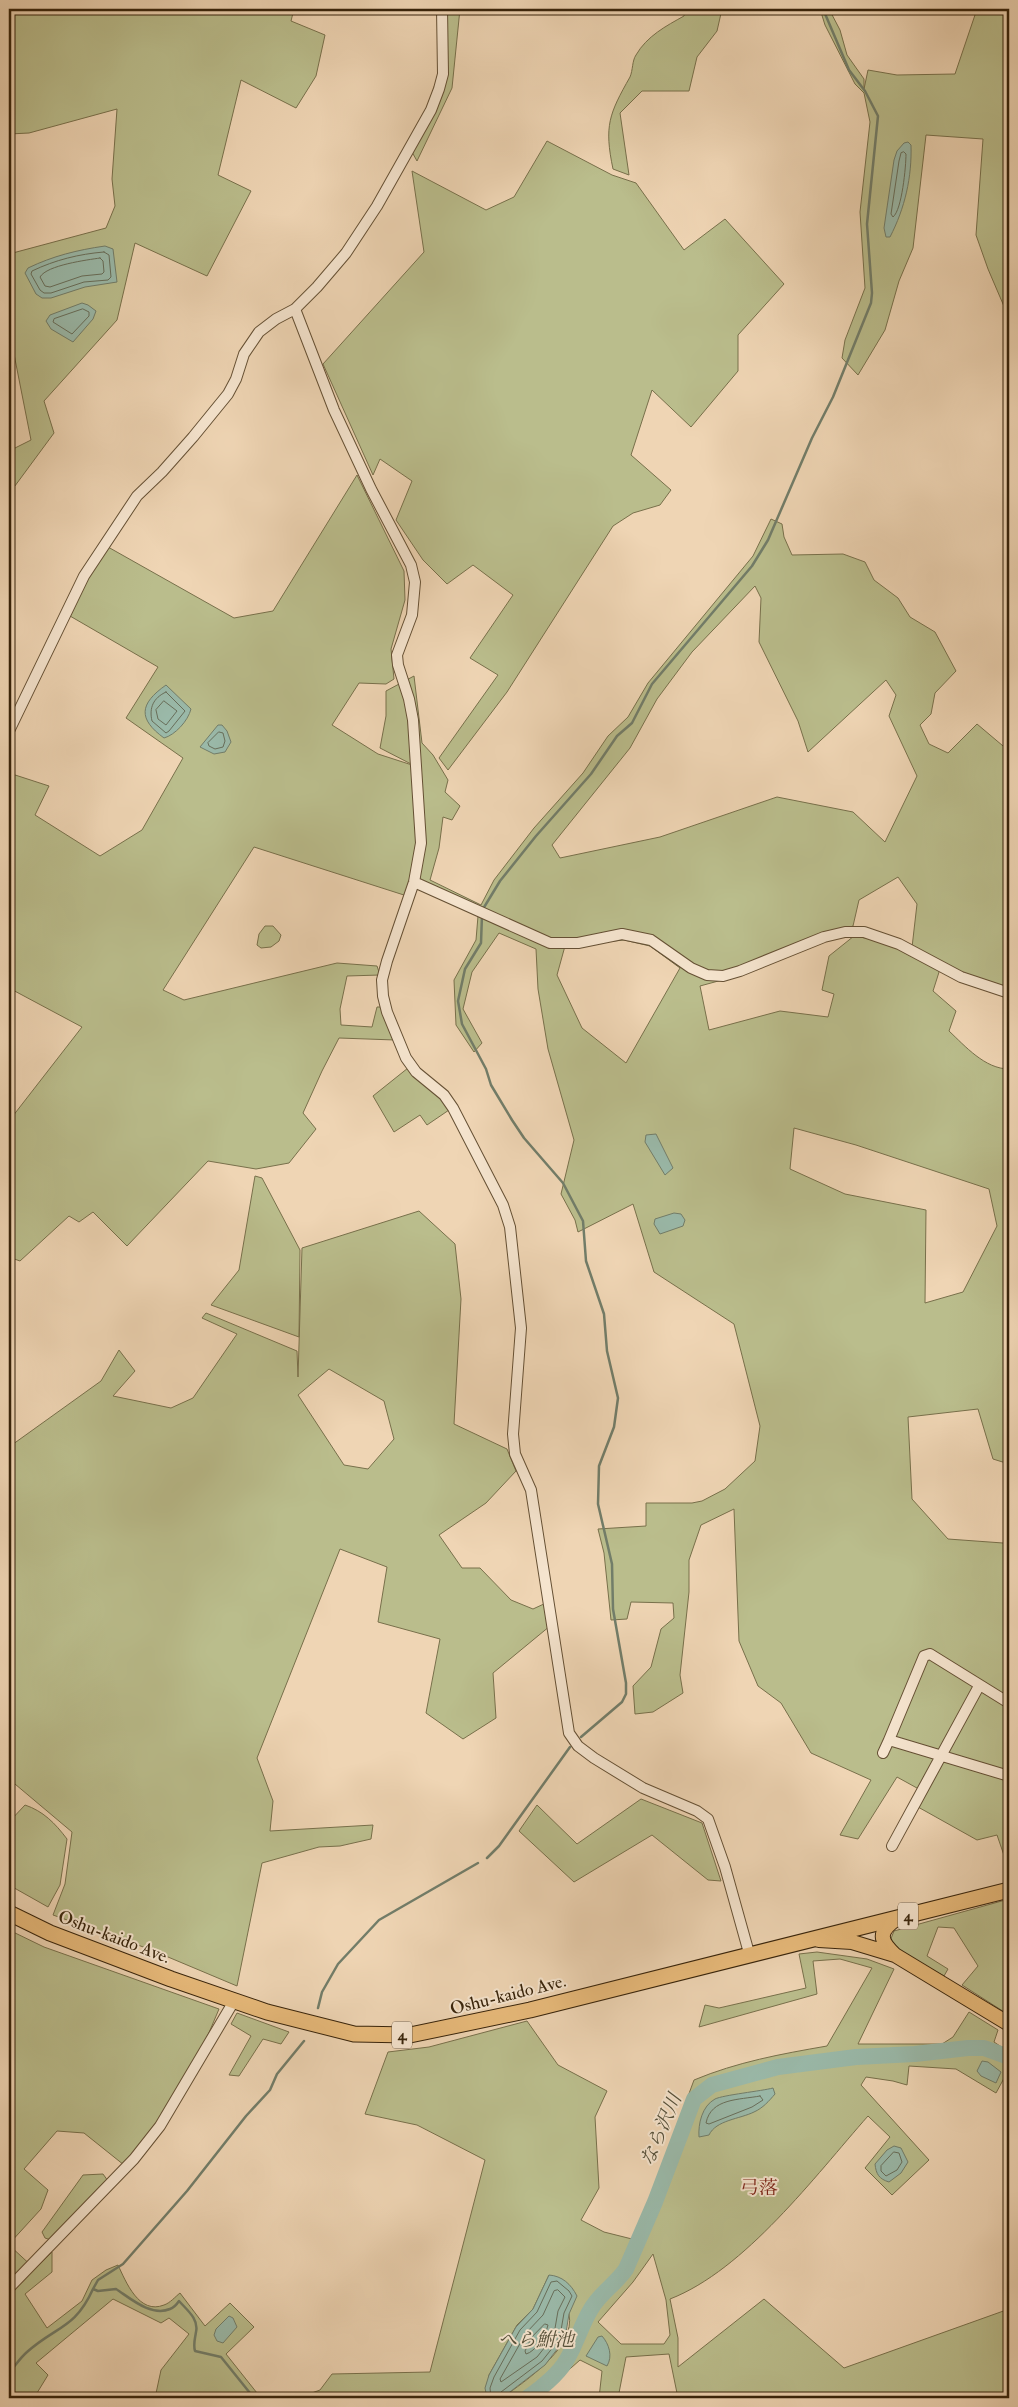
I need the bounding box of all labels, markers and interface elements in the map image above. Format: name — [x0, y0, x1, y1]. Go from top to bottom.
road number: 4 — [898, 1902, 918, 1930]
street label: Oshu-kaido Ave. — [55, 1905, 173, 1969]
street label: Oshu-kaido Ave. — [448, 1970, 568, 2020]
road number: 4 — [392, 2022, 412, 2048]
water label: なら沢川 — [635, 2088, 688, 2170]
district label: 弓落 — [740, 2176, 778, 2200]
water label: へら鮒池 — [498, 2328, 576, 2352]

